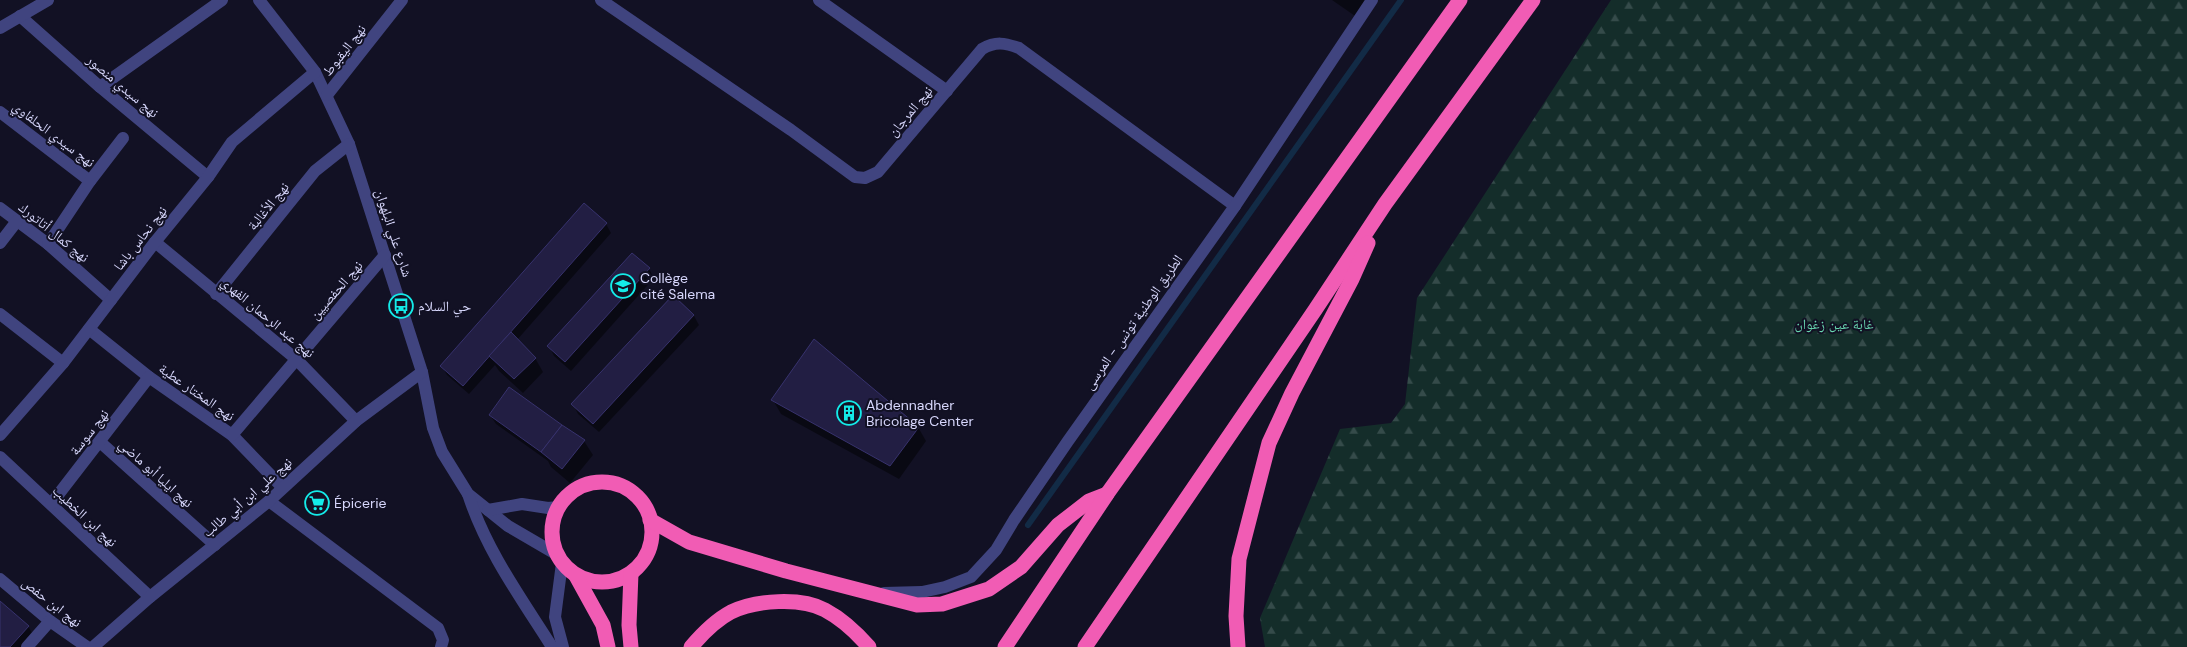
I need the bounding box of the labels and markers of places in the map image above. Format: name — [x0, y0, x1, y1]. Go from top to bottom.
place label: Collège cité Salema — [640, 269, 715, 303]
school or university icon: Collège cité Salema — [610, 273, 636, 299]
bus stop icon: حي السلام — [388, 293, 414, 319]
place label: حي السلام — [418, 297, 471, 318]
place label: Abdennadher Bricolage Center — [866, 396, 974, 430]
building icon: Abdennadher Bricolage Center — [836, 400, 862, 426]
supermarket icon: Épicerie — [304, 490, 330, 516]
place label: Épicerie — [334, 494, 387, 512]

